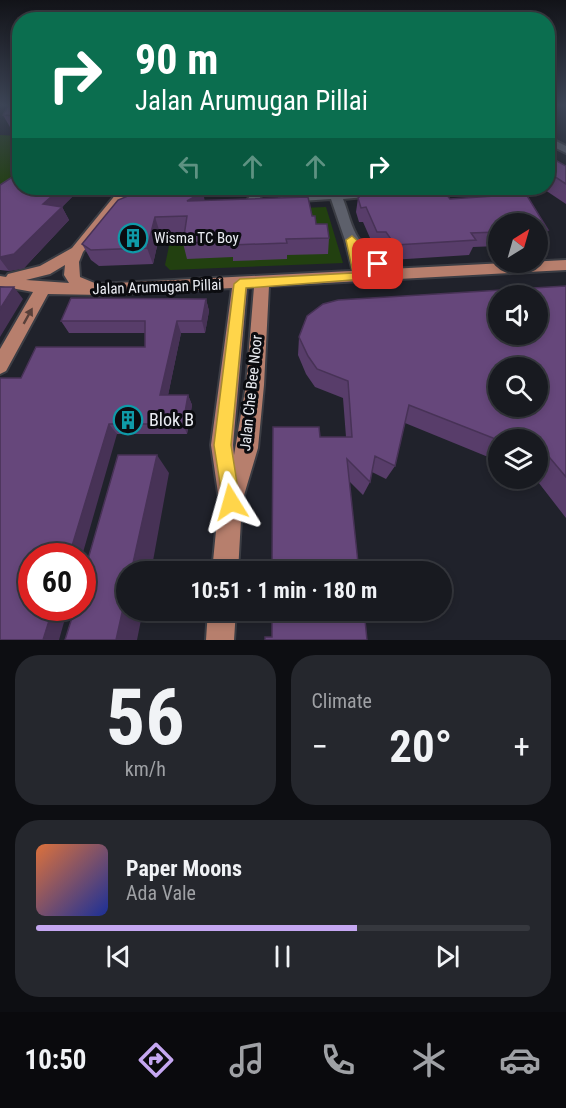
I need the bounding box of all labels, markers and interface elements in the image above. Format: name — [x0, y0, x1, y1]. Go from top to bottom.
text: 90 m — [135, 35, 218, 84]
icon: right — [36, 36, 114, 114]
text: Jalan Arumugan Pillai — [135, 85, 368, 117]
icon: left — [173, 150, 206, 183]
icon: ahead — [236, 150, 269, 183]
icon: ahead — [299, 150, 332, 183]
icon: right — [362, 150, 395, 183]
north arrow — [488, 213, 548, 273]
map controls — [488, 213, 548, 489]
building icon: Wisma TC Boy — [117, 222, 149, 254]
place label: Wisma TC Boy — [154, 229, 239, 247]
pin — [352, 238, 403, 289]
icon: arrive — [361, 247, 394, 280]
street label: Jalan Arumugan Pillai — [92, 276, 222, 298]
button: sound — [488, 285, 548, 345]
one-way arrow — [22, 308, 33, 324]
street label: Jalan Che Bee Noor — [236, 334, 266, 452]
button: search — [488, 357, 548, 417]
building icon: Blok B — [112, 404, 144, 436]
place label: Blok B — [149, 409, 194, 430]
button: layers — [488, 429, 548, 489]
position arrow — [199, 470, 263, 534]
speed limit sign: 60 — [18, 543, 96, 621]
text: 10:51 · 1 min · 180 m — [191, 578, 377, 603]
text: 56 — [106, 672, 185, 763]
text: Climate — [312, 689, 372, 713]
text: 20° — [389, 720, 452, 773]
text: − — [312, 727, 328, 766]
text: + — [514, 727, 530, 766]
text: km/h — [125, 757, 166, 781]
text: Paper Moons — [126, 856, 242, 881]
text: Ada Vale — [126, 881, 196, 905]
icon: previous — [102, 940, 135, 973]
icon: pause — [266, 940, 299, 973]
icon: next — [431, 940, 464, 973]
icon: directions — [135, 1039, 177, 1081]
icon: music — [226, 1039, 268, 1081]
icon: phone — [317, 1039, 359, 1081]
icon: climate — [408, 1039, 450, 1081]
icon: car — [499, 1039, 541, 1081]
text: 10:50 — [25, 1044, 86, 1076]

